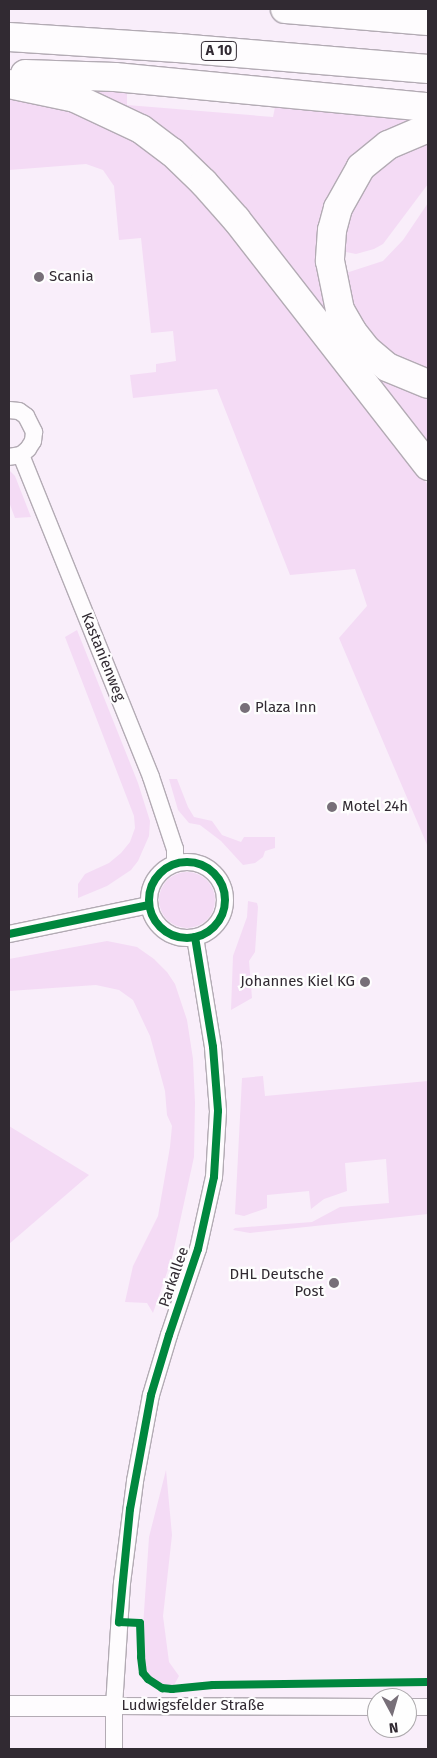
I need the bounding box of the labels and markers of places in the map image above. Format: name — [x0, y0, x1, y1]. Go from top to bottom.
place label: Scania — [49, 268, 94, 286]
marker: Scania — [33, 271, 45, 283]
place label: Plaza Inn — [255, 699, 317, 717]
marker: Plaza Inn — [239, 702, 251, 714]
place label: Motel 24h — [342, 798, 408, 816]
marker: Motel 24h — [326, 801, 338, 813]
place label: Johannes Kiel KG — [240, 973, 355, 991]
marker: Johannes Kiel KG — [359, 976, 371, 988]
place label: DHL Deutsche Post — [230, 1265, 324, 1300]
marker: DHL Deutsche Post — [328, 1277, 340, 1289]

